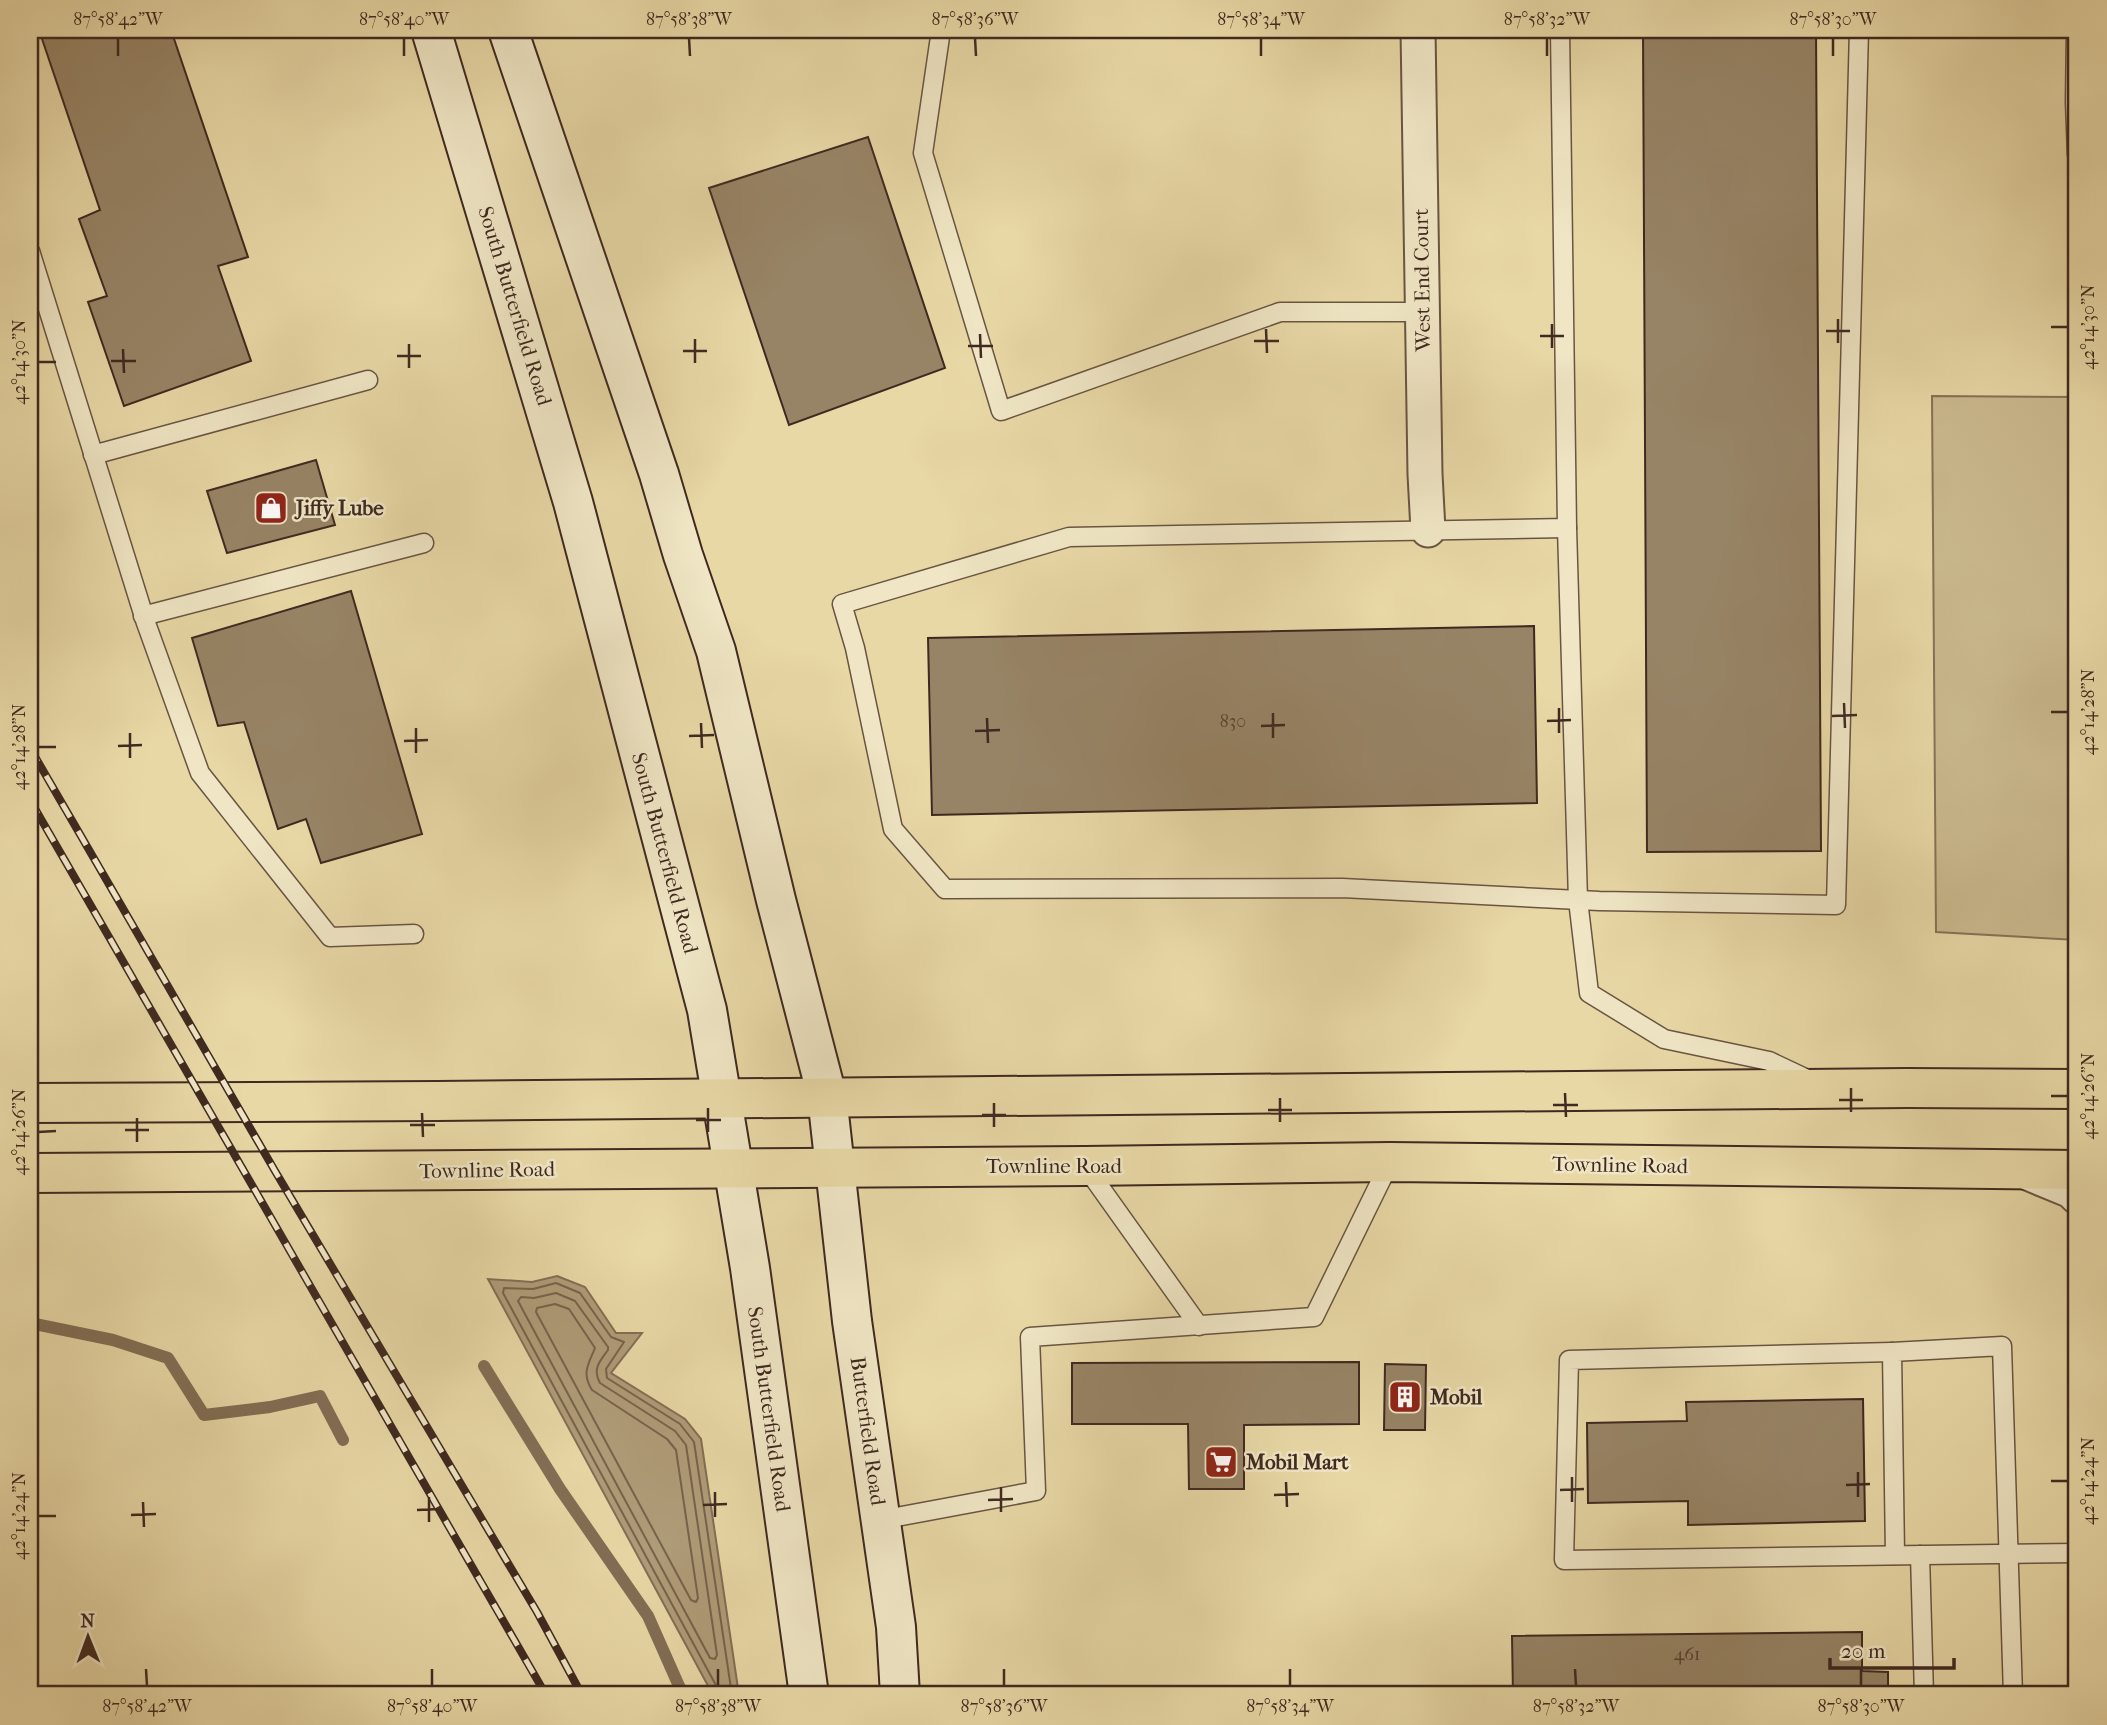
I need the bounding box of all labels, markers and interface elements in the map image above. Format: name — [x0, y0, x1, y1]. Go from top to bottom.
text: 87°58'42"W — [73, 9, 164, 30]
text: 87°58'40"W — [359, 9, 450, 30]
text: 87°58'38"W — [646, 9, 733, 30]
text: 87°58'36"W — [932, 9, 1020, 30]
text: 87°58'34"W — [1217, 9, 1306, 30]
text: 87°58'32"W — [1504, 9, 1591, 30]
text: 87°58'30"W — [1790, 9, 1878, 30]
street label: South Butterfield Road — [473, 203, 557, 409]
street label: West End Court — [1409, 208, 1435, 353]
text: 42°14'30"N — [2078, 284, 2099, 370]
text: 42°14'30"N — [9, 319, 30, 405]
shop icon: Jiffy Lube — [252, 489, 290, 527]
place label: Jiffy Lube — [294, 496, 384, 520]
text: 42°14'28"N — [2078, 669, 2099, 755]
text: 42°14'28"N — [9, 704, 30, 790]
house number: 830 — [1220, 711, 1246, 732]
street label: South Butterfield Road — [627, 750, 704, 957]
text: 42°14'26"N — [2078, 1052, 2099, 1140]
text: 42°14'26"N — [9, 1088, 30, 1176]
street label: Townline Road — [1552, 1152, 1689, 1178]
street label: Townline Road — [986, 1154, 1123, 1178]
street label: Townline Road — [419, 1157, 556, 1183]
street label: South Butterfield Road — [743, 1305, 795, 1514]
street label: Butterfield Road — [846, 1355, 890, 1508]
building icon: Mobil — [1386, 1378, 1424, 1416]
place label: Mobil — [1429, 1385, 1483, 1409]
text: 42°14'24"N — [2078, 1437, 2099, 1525]
supermarket icon: Mobil Mart — [1202, 1443, 1240, 1481]
place label: Mobil Mart — [1245, 1450, 1349, 1474]
text: 42°14'24"N — [9, 1472, 30, 1560]
north arrow — [52, 1602, 122, 1672]
text: N — [80, 1610, 96, 1632]
scale bar — [1830, 1627, 1955, 1671]
text: 20 m — [1841, 1639, 1886, 1663]
house number: 461 — [1674, 1644, 1700, 1665]
text: 87°58'42"W — [102, 1696, 193, 1717]
text: 87°58'40"W — [387, 1696, 478, 1717]
text: 87°58'38"W — [675, 1696, 762, 1717]
text: 87°58'36"W — [961, 1696, 1049, 1717]
text: 87°58'34"W — [1246, 1696, 1335, 1717]
text: 87°58'32"W — [1533, 1696, 1620, 1717]
text: 87°58'30"W — [1818, 1696, 1906, 1717]

